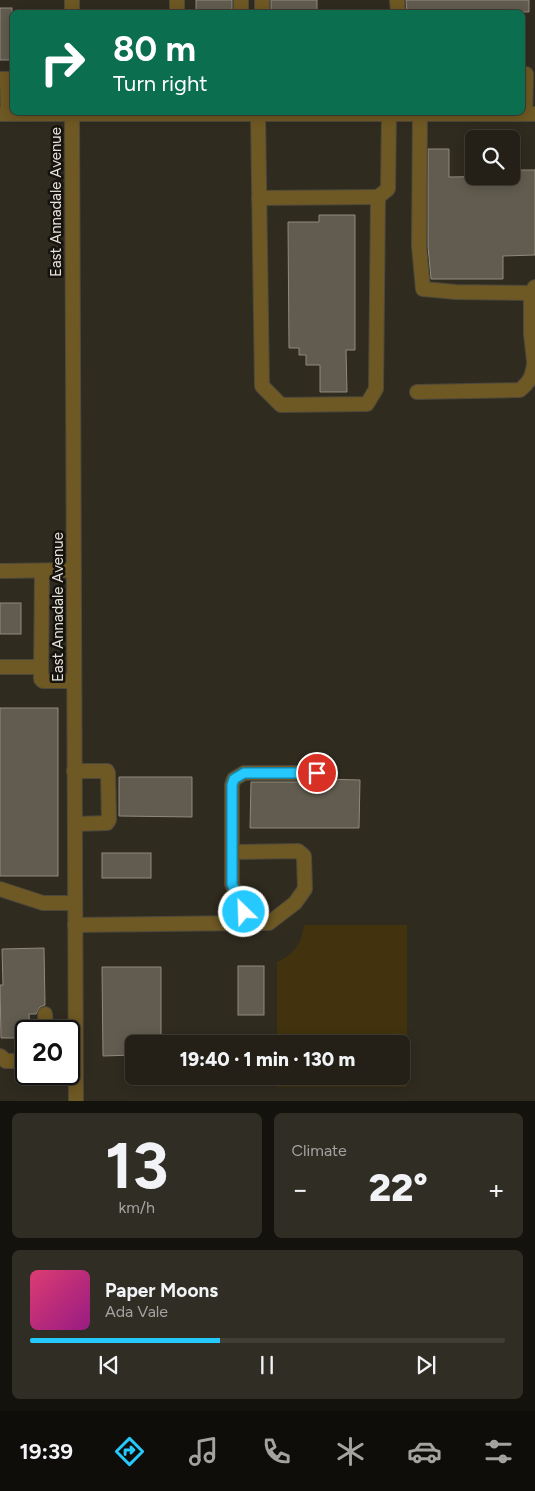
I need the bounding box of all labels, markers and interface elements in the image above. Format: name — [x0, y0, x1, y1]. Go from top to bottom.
text: 80 m — [113, 28, 196, 70]
icon: right — [30, 30, 95, 95]
text: Turn right — [113, 70, 208, 97]
street label: East Annadale Avenue — [47, 127, 65, 277]
map controls — [465, 130, 520, 185]
button: search — [465, 130, 520, 185]
street label: East Annadale Avenue — [49, 532, 67, 682]
pin — [296, 752, 338, 794]
icon: arrive — [303, 759, 331, 787]
position arrow — [217, 885, 269, 937]
speed limit sign: 20 — [15, 1020, 80, 1085]
text: 19:40 · 1 min · 130 m — [180, 1048, 355, 1071]
text: 13 — [105, 1126, 169, 1204]
text: Climate — [292, 1141, 347, 1160]
text: 22° — [369, 1165, 428, 1211]
text: − — [292, 1172, 309, 1206]
text: + — [488, 1172, 505, 1206]
text: km/h — [118, 1198, 155, 1217]
text: Paper Moons — [105, 1279, 218, 1302]
text: Ada Vale — [105, 1302, 168, 1321]
icon: previous — [95, 1351, 123, 1379]
icon: pause — [253, 1351, 281, 1379]
icon: next — [412, 1351, 440, 1379]
icon: directions — [112, 1434, 147, 1469]
icon: music — [186, 1434, 221, 1469]
icon: phone — [259, 1434, 294, 1469]
icon: climate — [333, 1434, 368, 1469]
icon: car — [407, 1434, 442, 1469]
icon: filters — [481, 1434, 516, 1469]
text: 19:39 — [19, 1438, 73, 1465]

